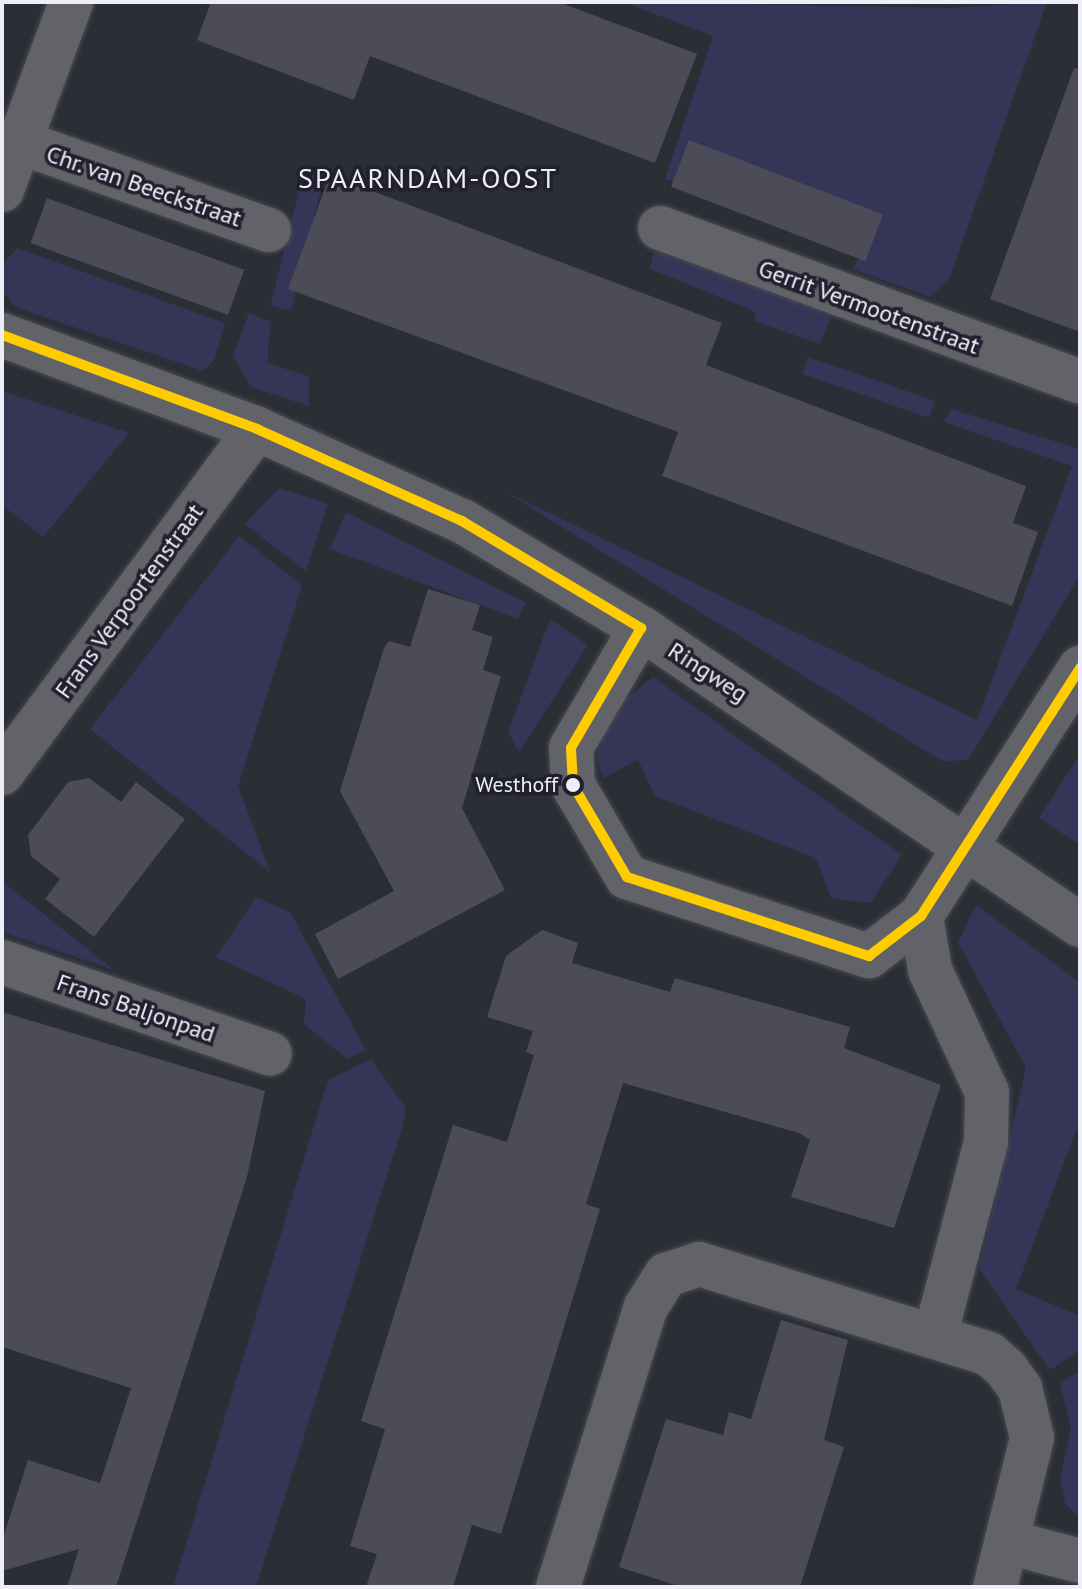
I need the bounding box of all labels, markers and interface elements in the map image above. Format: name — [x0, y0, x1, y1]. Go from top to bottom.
street label: Chr. van Beeckstraat — [42, 139, 246, 233]
district label: SPAARNDAM-OOST — [298, 161, 558, 195]
street label: Gerrit Vermootenstraat — [754, 254, 984, 360]
street label: Frans Verpoortenstraat — [49, 498, 209, 704]
street label: Ringweg — [663, 636, 753, 708]
place label: Westhoff — [475, 772, 558, 798]
marker: Westhoff — [565, 777, 581, 793]
street label: Frans Baljonpad — [53, 967, 219, 1049]

